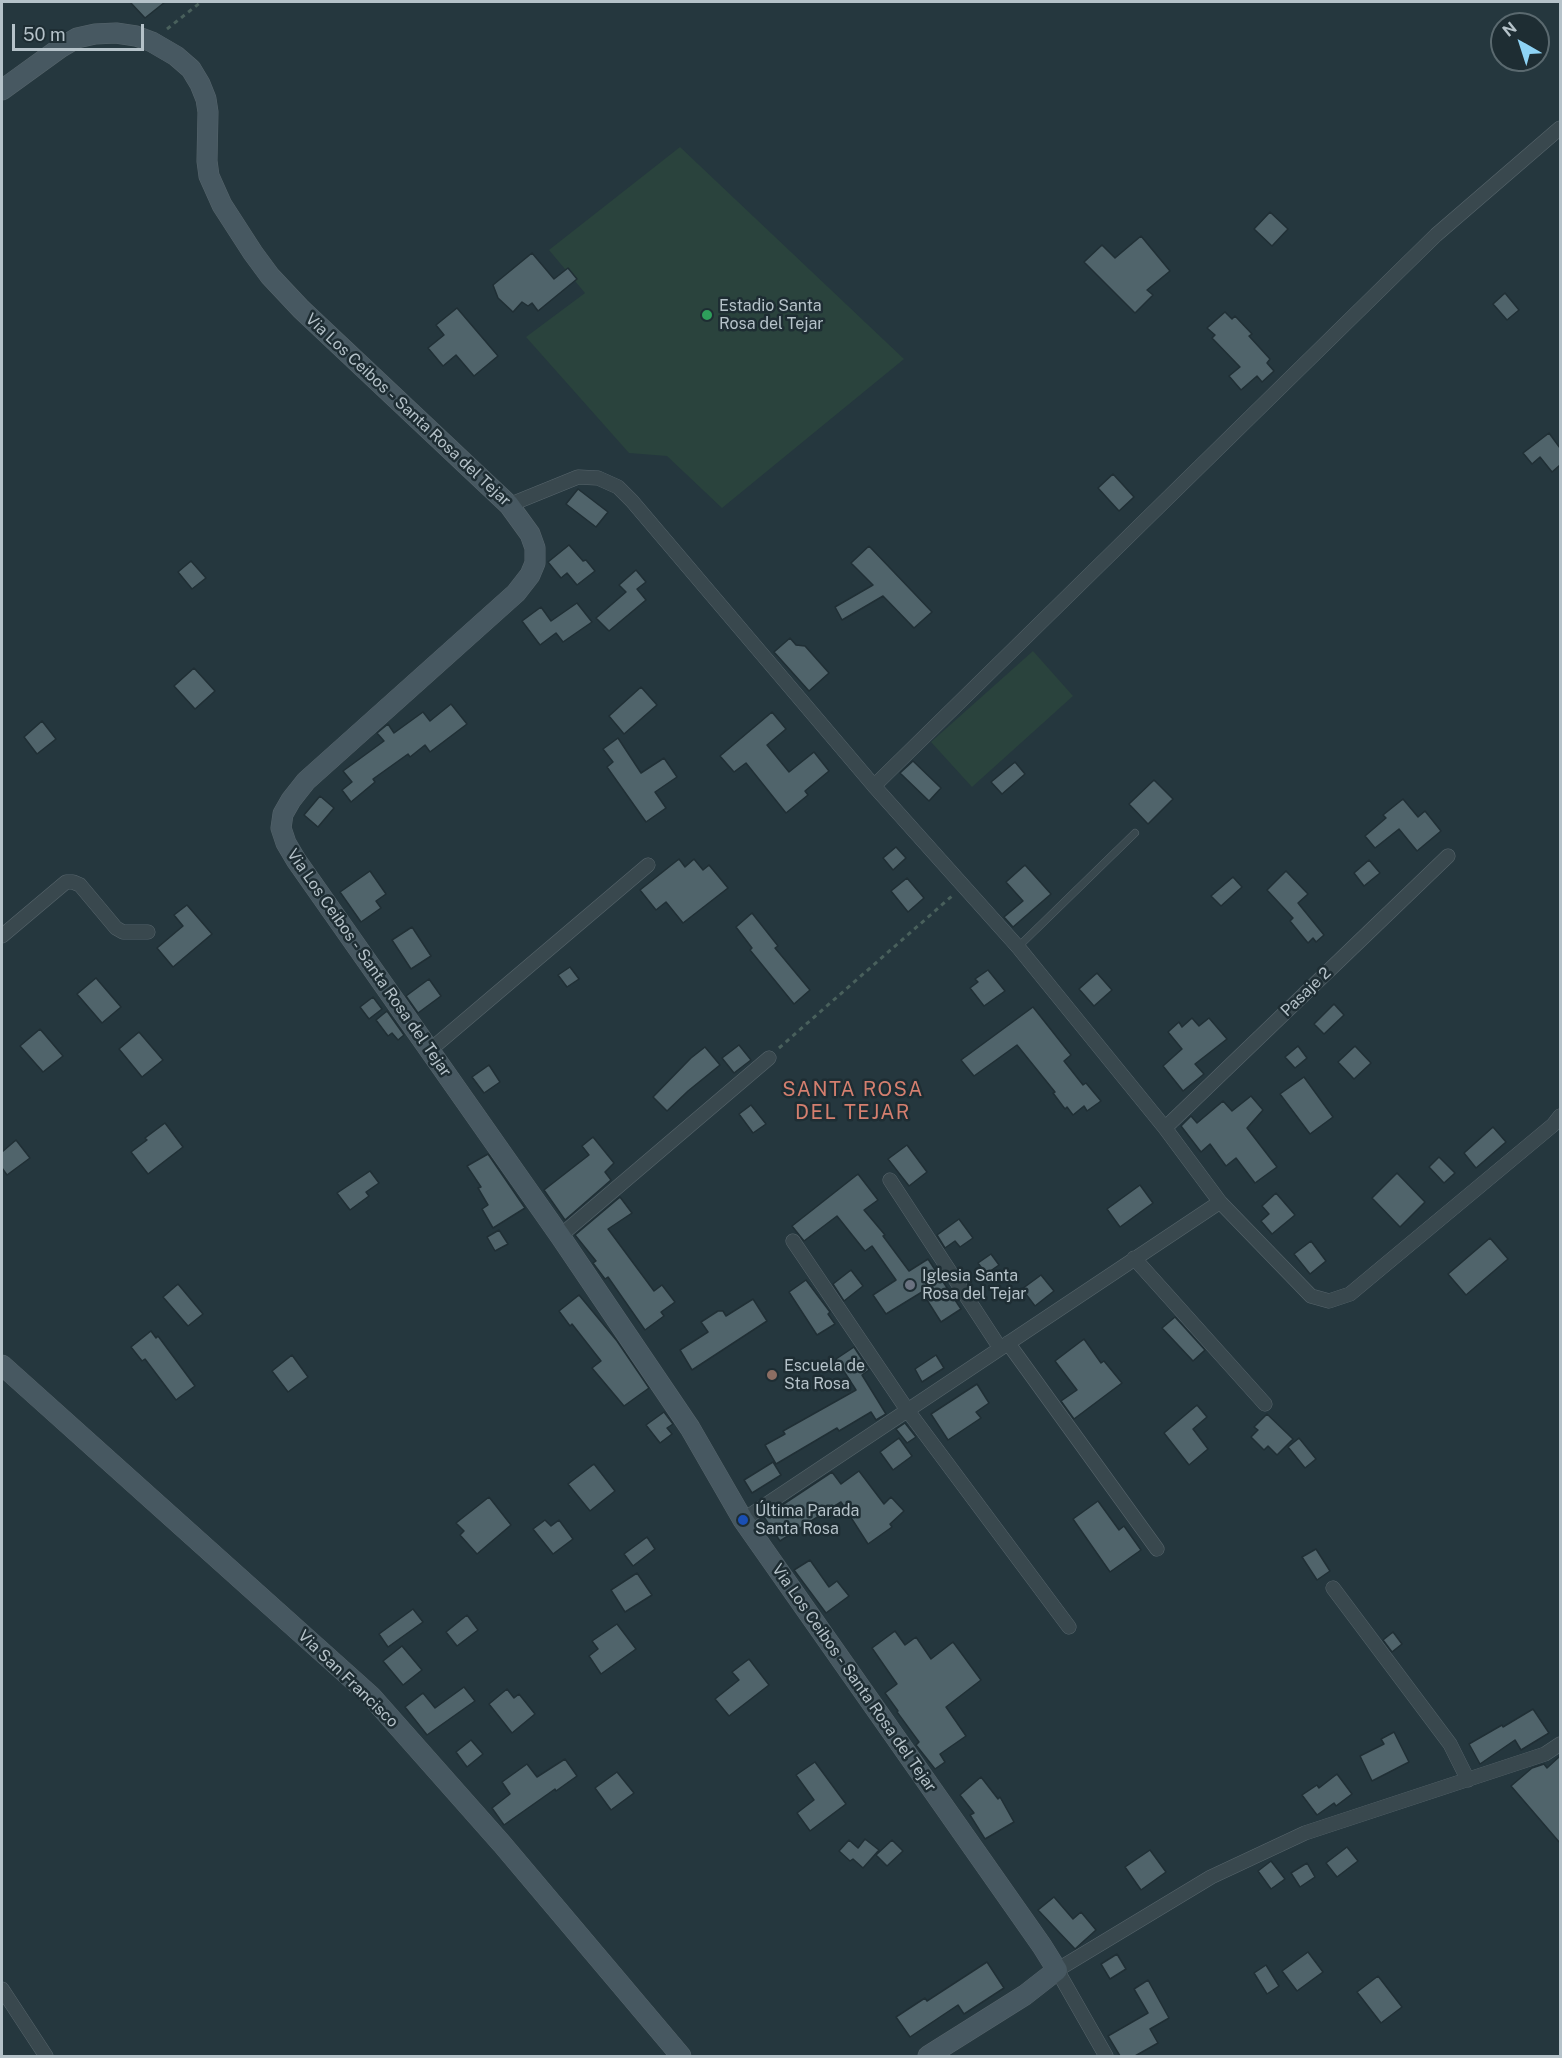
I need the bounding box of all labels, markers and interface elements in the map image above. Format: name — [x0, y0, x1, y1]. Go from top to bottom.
scale bar — [15, 12, 147, 50]
north arrow — [1490, 12, 1550, 72]
text: N — [1499, 18, 1520, 41]
text: 50 m — [23, 24, 66, 45]
place label: Estadio Santa Rosa del Tejar — [719, 296, 824, 334]
marker: Estadio Santa Rosa del Tejar — [700, 308, 714, 322]
street label: Via Los Ceibos - Santa Rosa del Tejar — [301, 310, 515, 510]
street label: Via Los Ceibos - Santa Rosa del Tejar — [283, 845, 455, 1081]
street label: Pasaje 2 — [1277, 963, 1335, 1021]
district label: SANTA ROSA DEL TEJAR — [782, 1078, 924, 1125]
place label: Iglesia Santa Rosa del Tejar — [922, 1266, 1027, 1304]
marker: Iglesia Santa Rosa del Tejar — [903, 1278, 917, 1292]
place label: Escuela de Sta Rosa — [784, 1356, 865, 1394]
marker: Escuela de Sta Rosa — [765, 1368, 779, 1382]
place label: Última Parada Santa Rosa — [755, 1501, 859, 1539]
marker: Última Parada Santa Rosa — [736, 1513, 750, 1527]
street label: Via Los Ceibos - Santa Rosa del Tejar — [768, 1560, 940, 1796]
street label: Via San Francisco — [294, 1626, 402, 1732]

